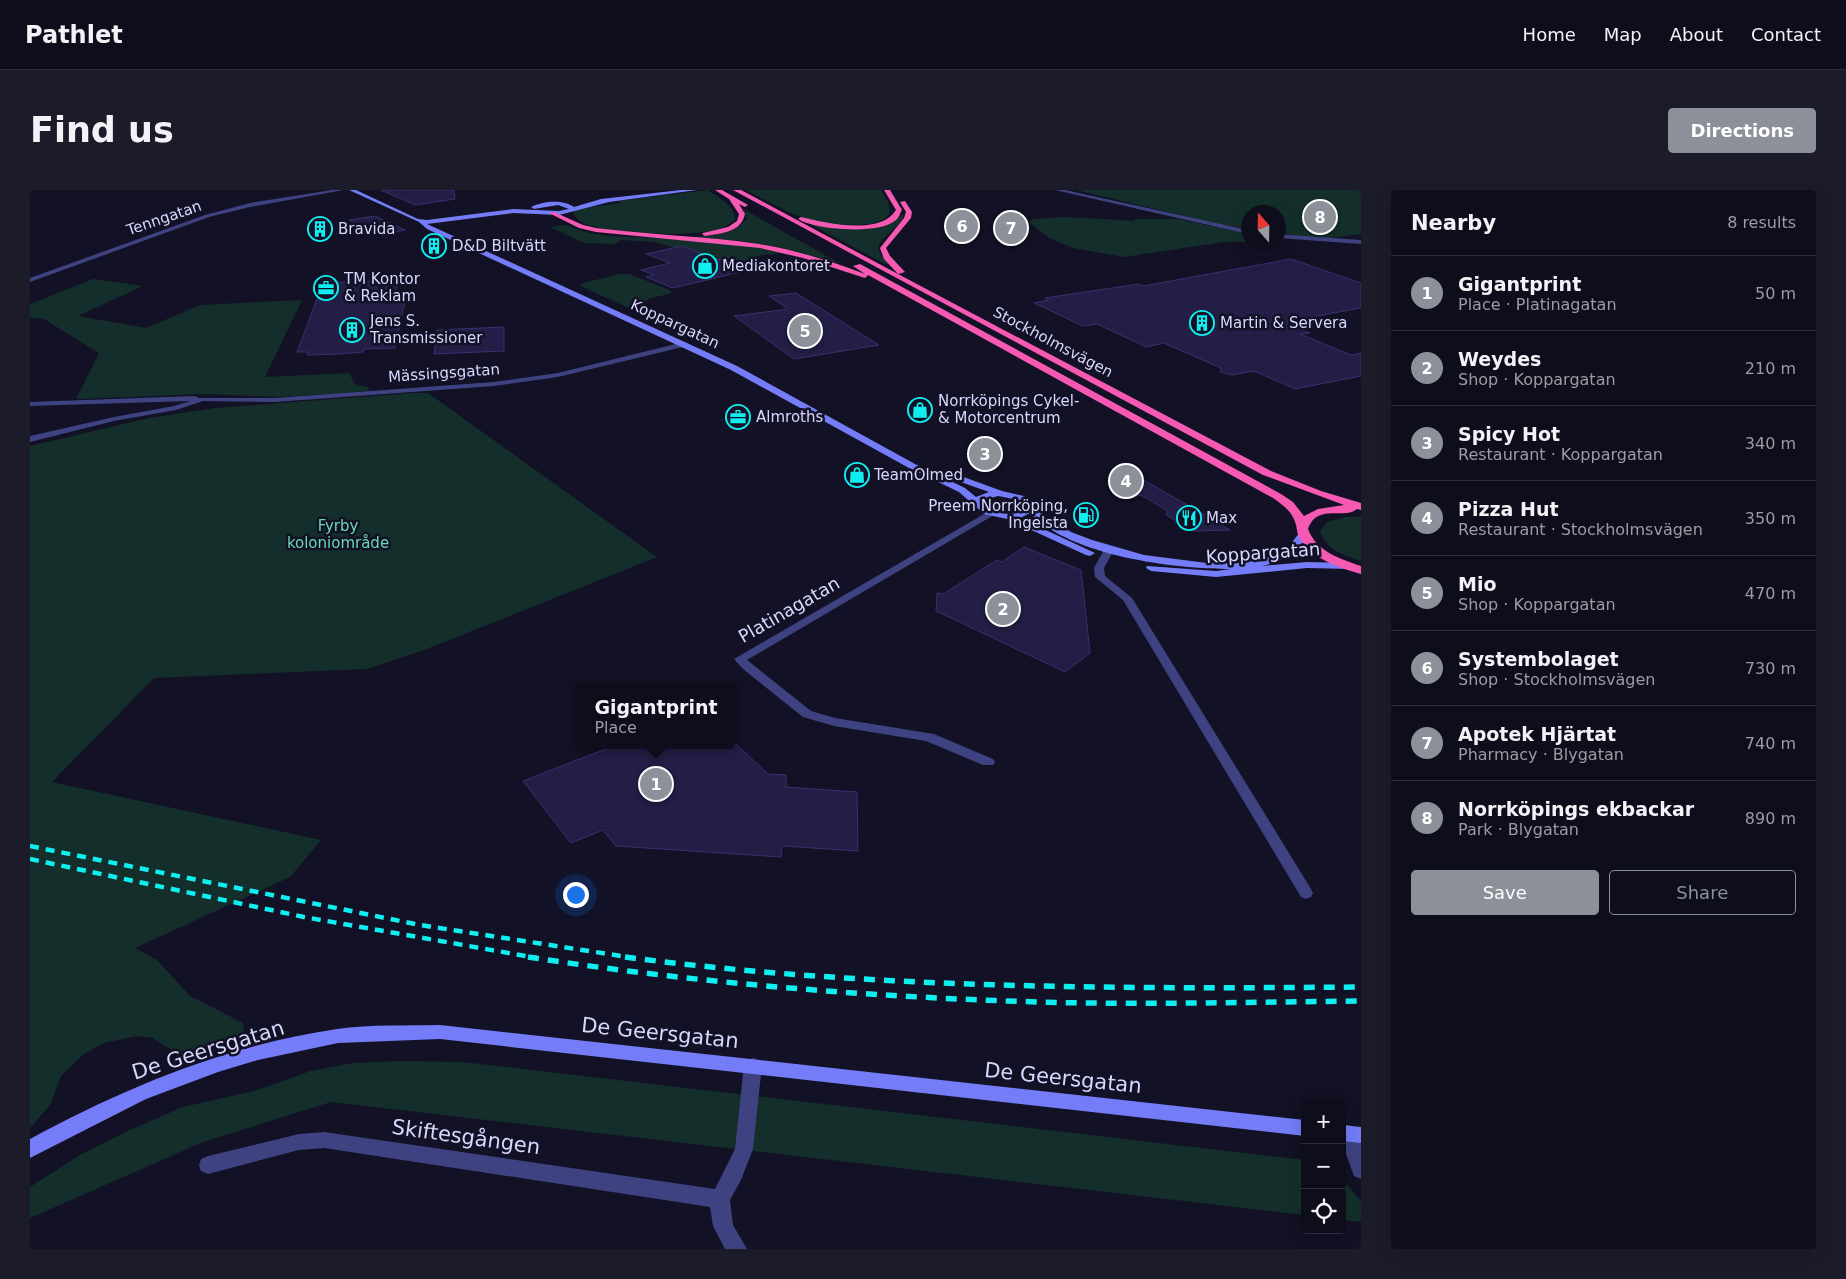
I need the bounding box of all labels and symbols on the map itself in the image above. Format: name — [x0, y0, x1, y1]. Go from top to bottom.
street label: Tenngatan — [123, 197, 204, 240]
pin: 8 — [1304, 198, 1336, 236]
north arrow — [1241, 205, 1286, 250]
pin: 6 — [946, 207, 978, 245]
pin: 7 — [995, 209, 1027, 247]
building icon: Bravida — [307, 216, 333, 242]
place label: Bravida — [338, 220, 395, 238]
building icon: D&D Biltvätt — [421, 233, 447, 259]
place label: D&D Biltvätt — [452, 237, 546, 255]
shop icon: Mediakontoret — [692, 253, 718, 279]
place label: Mediakontoret — [722, 257, 830, 275]
place label: TM Kontor & Reklam — [343, 270, 421, 305]
office icon: TM Kontor & Reklam — [313, 275, 339, 301]
street label: Koppargatan — [628, 296, 722, 352]
street label: Stockholmsvägen — [990, 303, 1116, 381]
building icon: Martin & Servera — [1189, 310, 1215, 336]
place label: Jens S. Transmissioner — [369, 312, 483, 347]
pin: 5 — [789, 312, 821, 350]
place label: Martin & Servera — [1220, 314, 1347, 332]
building icon: Jens S. Transmissioner — [339, 317, 365, 343]
street label: Mässingsgatan — [387, 360, 501, 386]
place label: Norrköpings Cykel- & Motorcentrum — [938, 392, 1079, 427]
shop icon: Norrköpings Cykel- & Motorcentrum — [907, 397, 933, 423]
office icon: Almroths — [725, 404, 751, 430]
place label: Almroths — [756, 408, 823, 426]
pin: 3 — [969, 435, 1001, 473]
shop icon: TeamOlmed — [844, 462, 870, 488]
pin: 4 — [1110, 462, 1142, 500]
place label: TeamOlmed — [873, 466, 963, 484]
place label: Preem Norrköping, Ingelsta — [928, 497, 1068, 532]
fuel station icon: Preem Norrköping, Ingelsta — [1073, 502, 1099, 528]
restaurant icon: Max — [1176, 505, 1202, 531]
place label: Max — [1206, 509, 1237, 527]
park label: Fyrby koloniområde — [287, 517, 389, 552]
street label: Koppargatan — [1205, 538, 1321, 567]
street label: Platinagatan — [734, 572, 843, 647]
pin: 2 — [987, 590, 1019, 628]
pin: 1 — [640, 765, 672, 803]
your location — [563, 882, 589, 908]
street label: De Geersgatan — [580, 1013, 740, 1053]
street label: De Geersgatan — [129, 1015, 287, 1085]
street label: De Geersgatan — [983, 1058, 1143, 1098]
street label: Skiftesgången — [390, 1114, 542, 1159]

